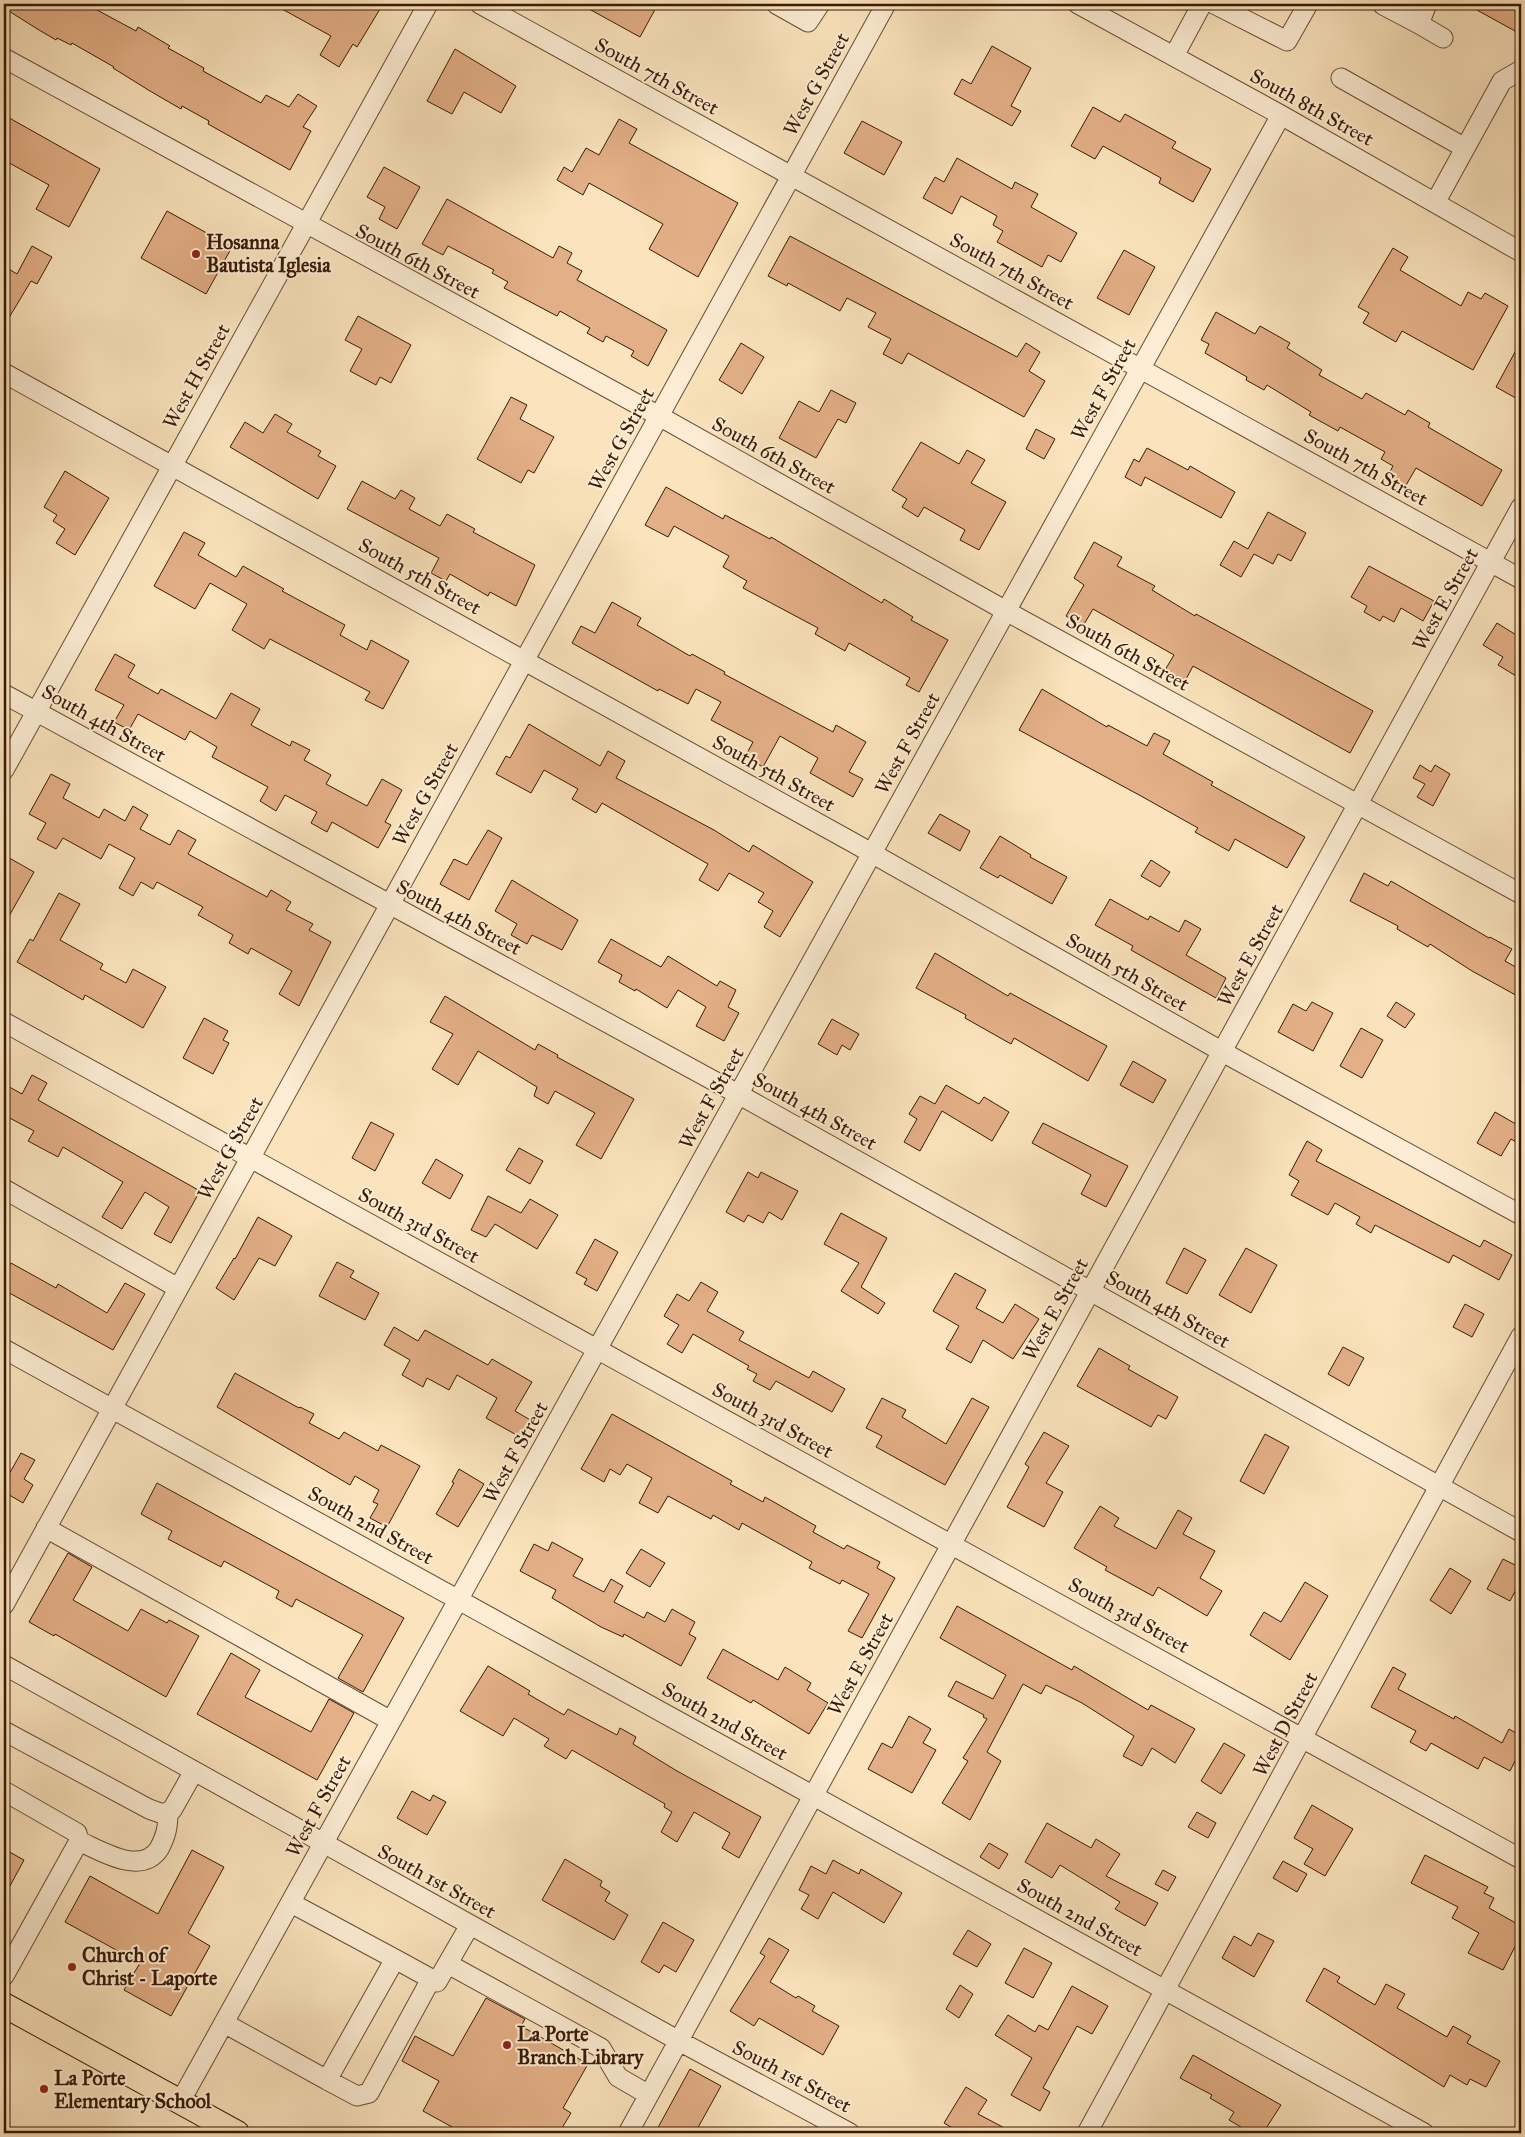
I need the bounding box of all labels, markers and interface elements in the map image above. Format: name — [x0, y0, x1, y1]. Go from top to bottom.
street label: West G Street — [778, 28, 854, 140]
street label: South 7th Street — [591, 32, 723, 120]
street label: South 8th Street — [1246, 63, 1378, 151]
street label: South 6th Street — [352, 218, 484, 304]
street label: South 7th Street — [946, 227, 1078, 315]
place label: Hosanna Bautista Iglesia — [206, 230, 331, 278]
marker: Hosanna Bautista Iglesia — [190, 248, 202, 260]
street label: West H Street — [157, 319, 235, 433]
street label: West F Street — [1065, 334, 1141, 444]
street label: West G Street — [583, 383, 659, 495]
street label: South 6th Street — [708, 411, 840, 499]
street label: South 7th Street — [1300, 423, 1432, 511]
street label: South 5th Street — [355, 532, 485, 620]
street label: West E Street — [1407, 544, 1483, 654]
street label: South 6th Street — [1062, 608, 1194, 696]
street label: South 4th Street — [38, 679, 170, 767]
street label: West F Street — [869, 688, 945, 798]
street label: South 5th Street — [709, 729, 839, 817]
street label: West G Street — [387, 738, 463, 850]
street label: South 4th Street — [392, 874, 526, 960]
street label: West E Street — [1212, 900, 1288, 1010]
street label: South 5th Street — [1062, 928, 1192, 1016]
street label: West F Street — [673, 1043, 749, 1153]
street label: South 4th Street — [749, 1067, 881, 1155]
street label: West G Street — [192, 1092, 268, 1204]
street label: South 3rd Street — [354, 1182, 484, 1268]
street label: West E Street — [1017, 1254, 1093, 1364]
street label: South 4th Street — [1102, 1265, 1234, 1353]
street label: South 3rd Street — [708, 1377, 838, 1463]
street label: West F Street — [477, 1397, 553, 1507]
street label: South 2nd Street — [304, 1481, 438, 1569]
street label: South 3rd Street — [1064, 1572, 1194, 1658]
street label: West E Street — [822, 1609, 898, 1719]
street label: West D Street — [1247, 1668, 1323, 1780]
street label: South 2nd Street — [658, 1677, 792, 1765]
street label: West F Street — [280, 1751, 356, 1861]
street label: South 1st Street — [374, 1839, 500, 1923]
street label: South 2nd Street — [1013, 1873, 1147, 1961]
place label: Church of Christ - Laporte — [82, 1943, 218, 1991]
marker: Church of Christ - Laporte — [66, 1961, 78, 1973]
place label: La Porte Branch Library — [517, 2022, 645, 2070]
street label: South 1st Street — [728, 2035, 856, 2117]
marker: La Porte Branch Library — [501, 2039, 513, 2051]
place label: La Porte Elementary School — [54, 2066, 212, 2114]
marker: La Porte Elementary School — [38, 2083, 50, 2095]

